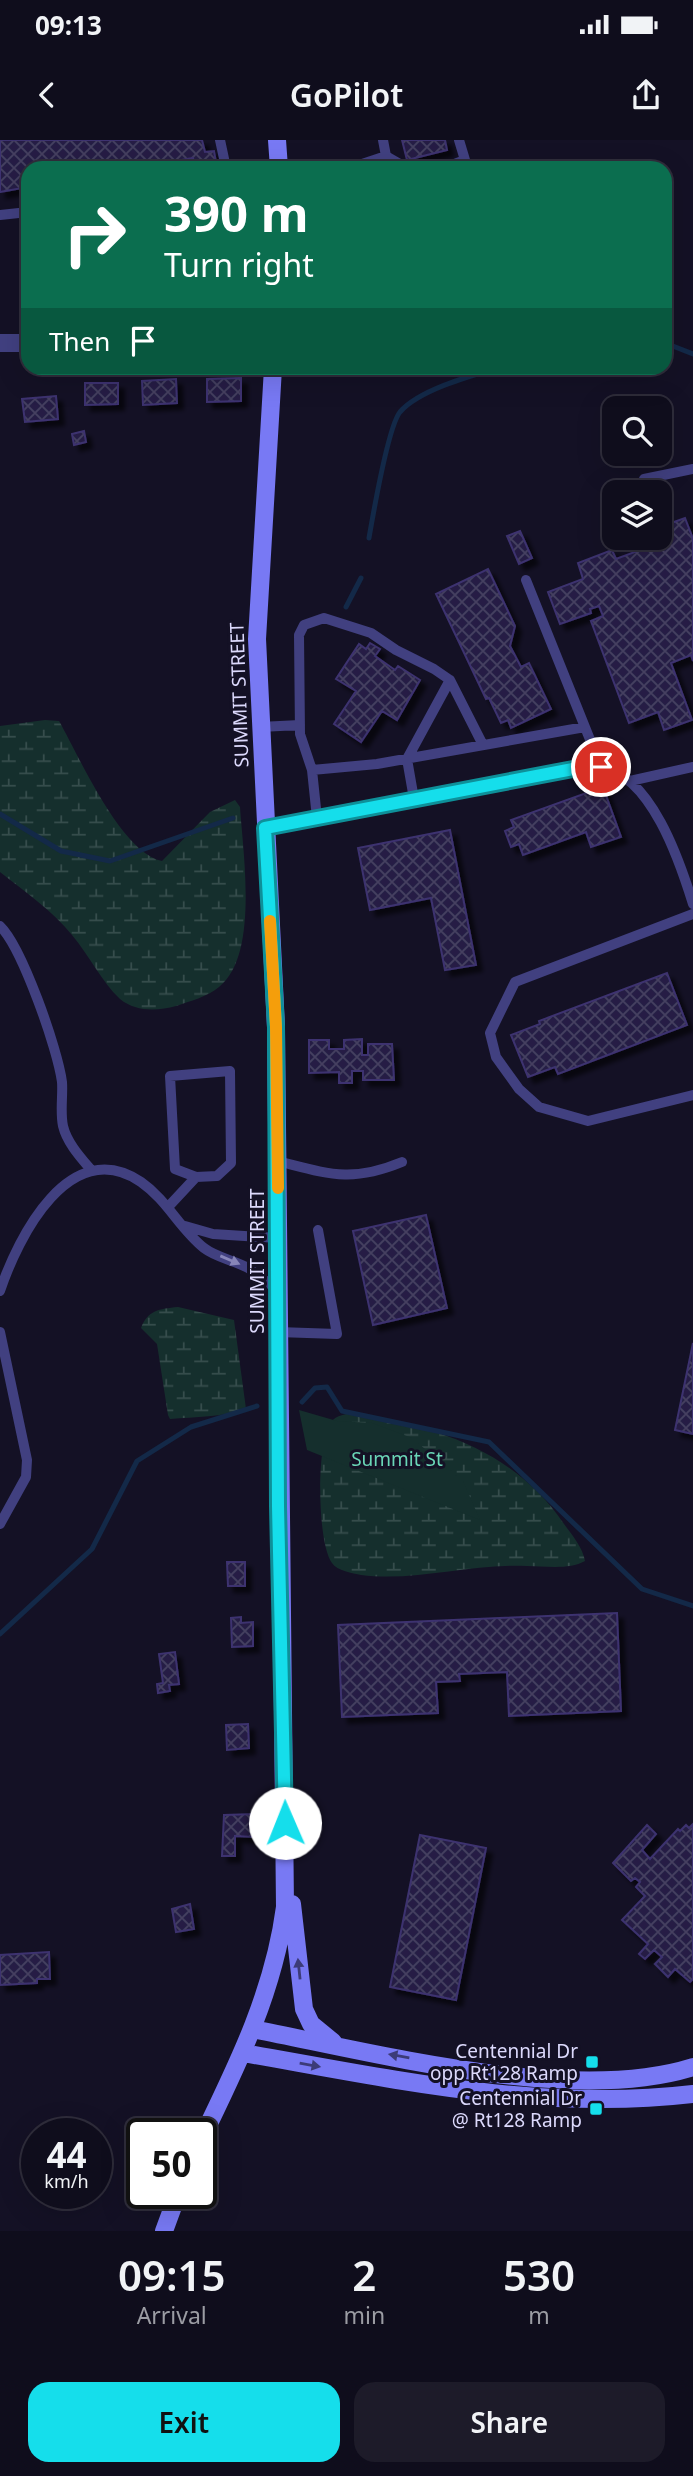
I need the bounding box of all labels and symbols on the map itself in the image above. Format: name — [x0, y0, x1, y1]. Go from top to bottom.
street label: SUMMIT STREET — [223, 622, 255, 768]
pin — [571, 737, 631, 797]
street label: SUMMIT STREET — [244, 1188, 270, 1334]
one-way arrow — [219, 1255, 240, 1266]
park label: Summit St — [351, 1446, 443, 1472]
position arrow — [248, 1786, 322, 1860]
one-way arrow — [293, 1958, 304, 1980]
place label: Centennial Dr opp Rt128 Ramp — [430, 2038, 578, 2086]
one-way arrow — [388, 2050, 410, 2061]
marker: Centennial Dr opp Rt128 Ramp — [584, 2054, 600, 2070]
one-way arrow — [299, 2060, 321, 2071]
place label: Centennial Dr @ Rt128 Ramp — [452, 2085, 582, 2133]
marker: Centennial Dr @ Rt128 Ramp — [588, 2101, 604, 2117]
speed limit sign: 50 — [126, 2118, 217, 2209]

